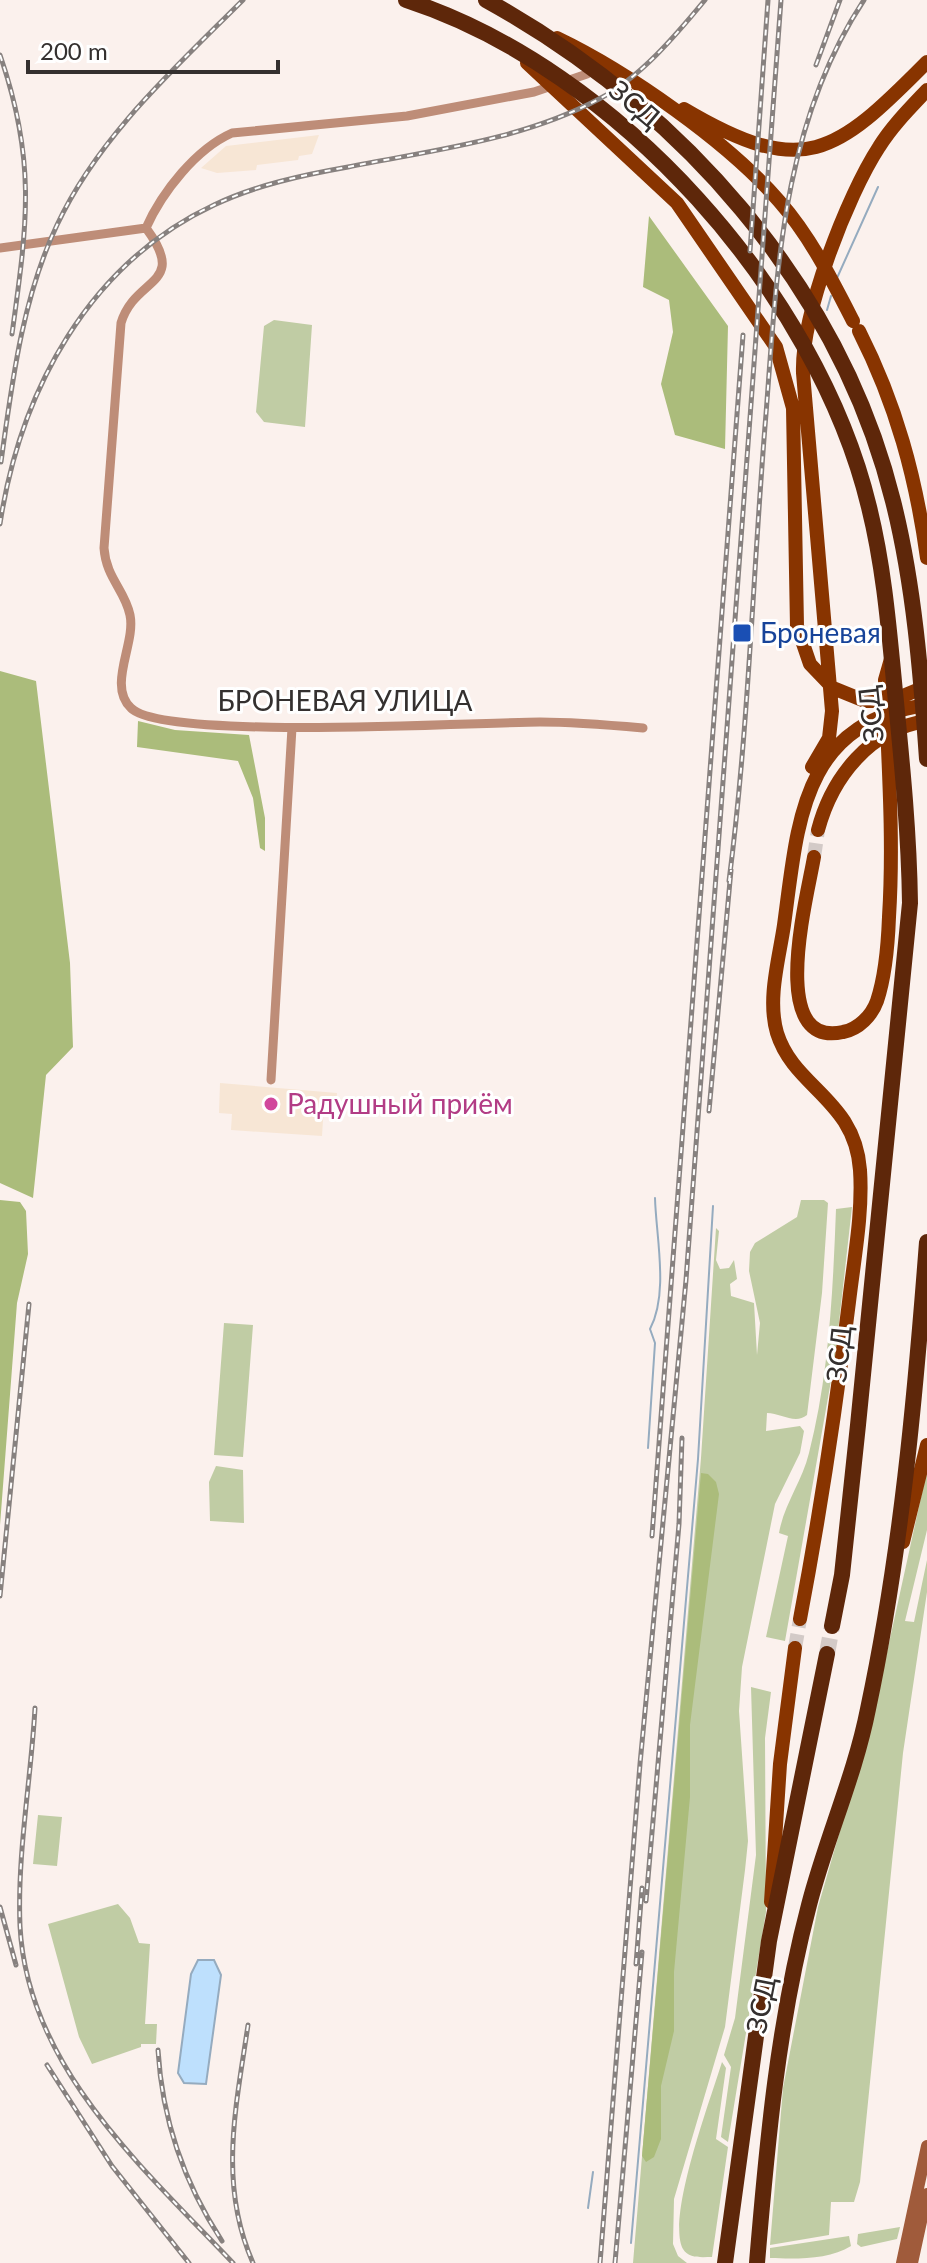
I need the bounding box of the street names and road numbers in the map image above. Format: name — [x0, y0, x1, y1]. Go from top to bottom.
street label: ЗСД — [603, 72, 668, 135]
street label: БРОНЕВАЯ УЛИЦА — [218, 683, 473, 717]
street label: ЗСД — [850, 684, 890, 744]
street label: ЗСД — [818, 1324, 858, 1384]
street label: ЗСД — [738, 1974, 782, 2036]

